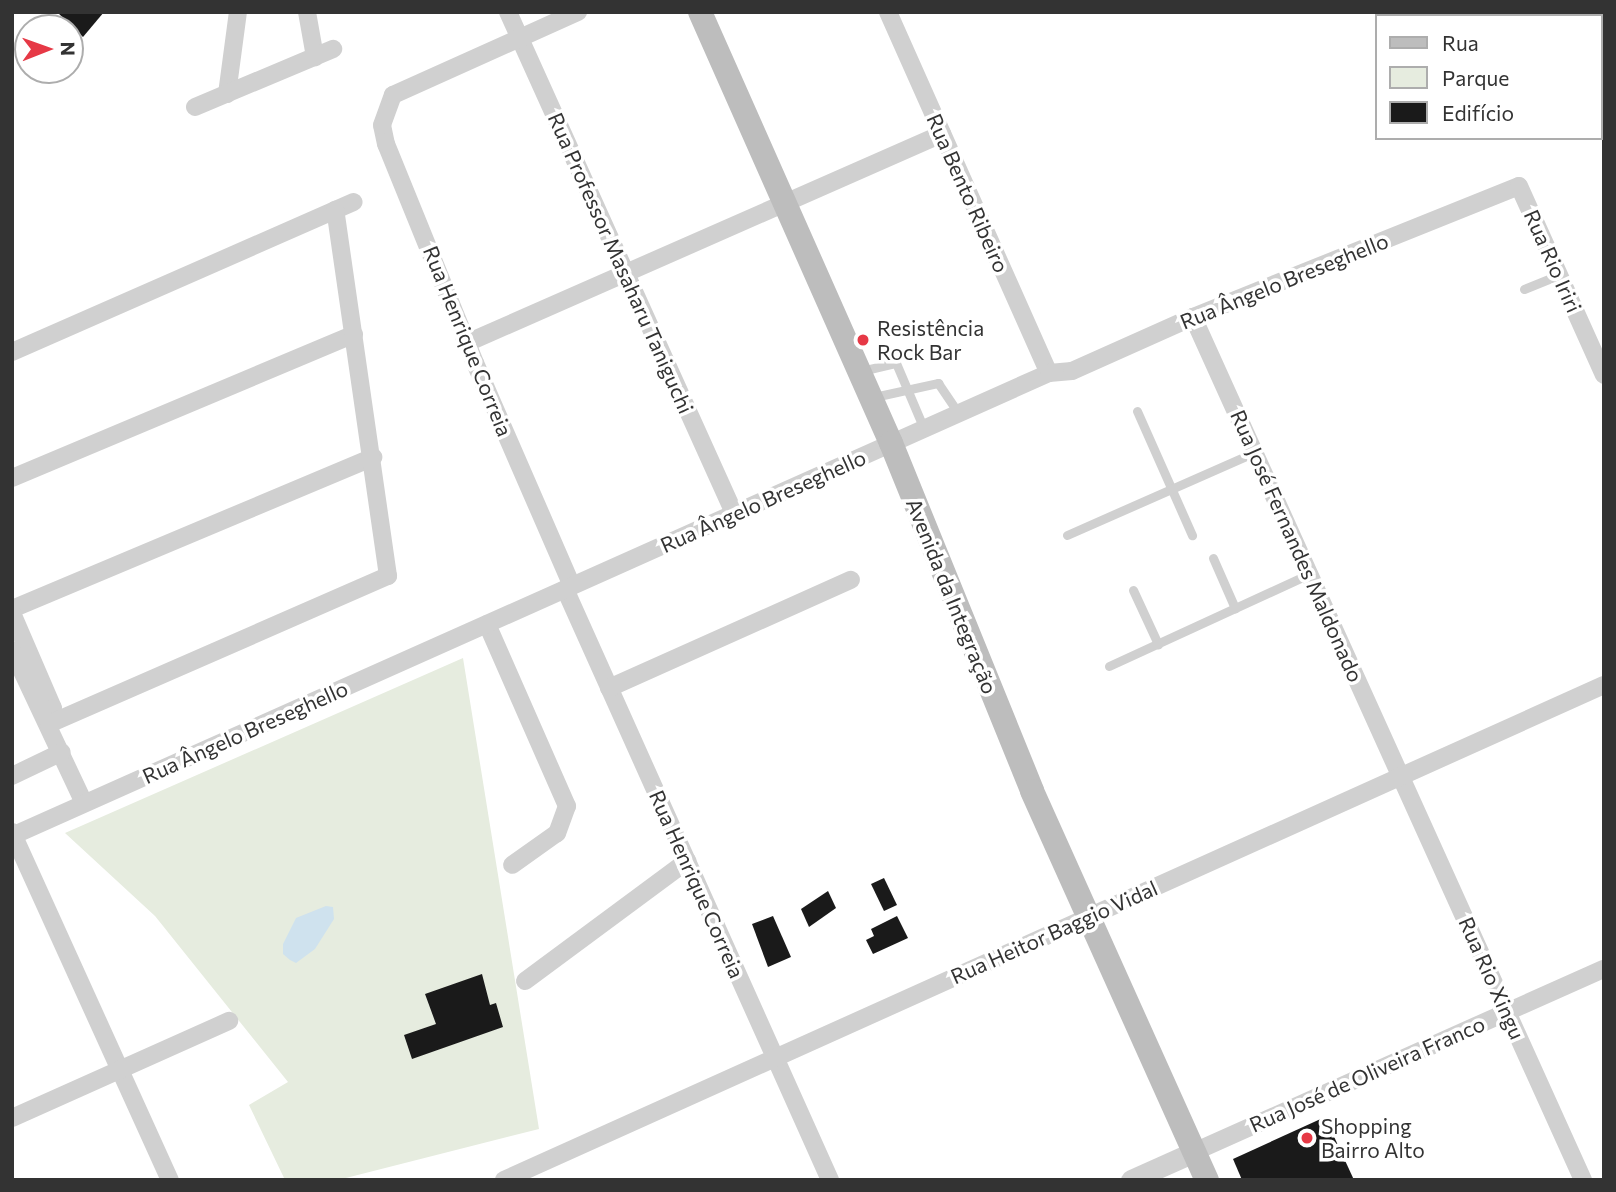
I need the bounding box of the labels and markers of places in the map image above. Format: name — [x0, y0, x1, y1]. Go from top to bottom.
place label: Resistência Rock Bar — [877, 315, 984, 365]
marker: Resistência Rock Bar — [855, 332, 871, 348]
place label: Shopping Bairro Alto — [1321, 1113, 1425, 1163]
marker: Shopping Bairro Alto — [1299, 1130, 1315, 1146]

